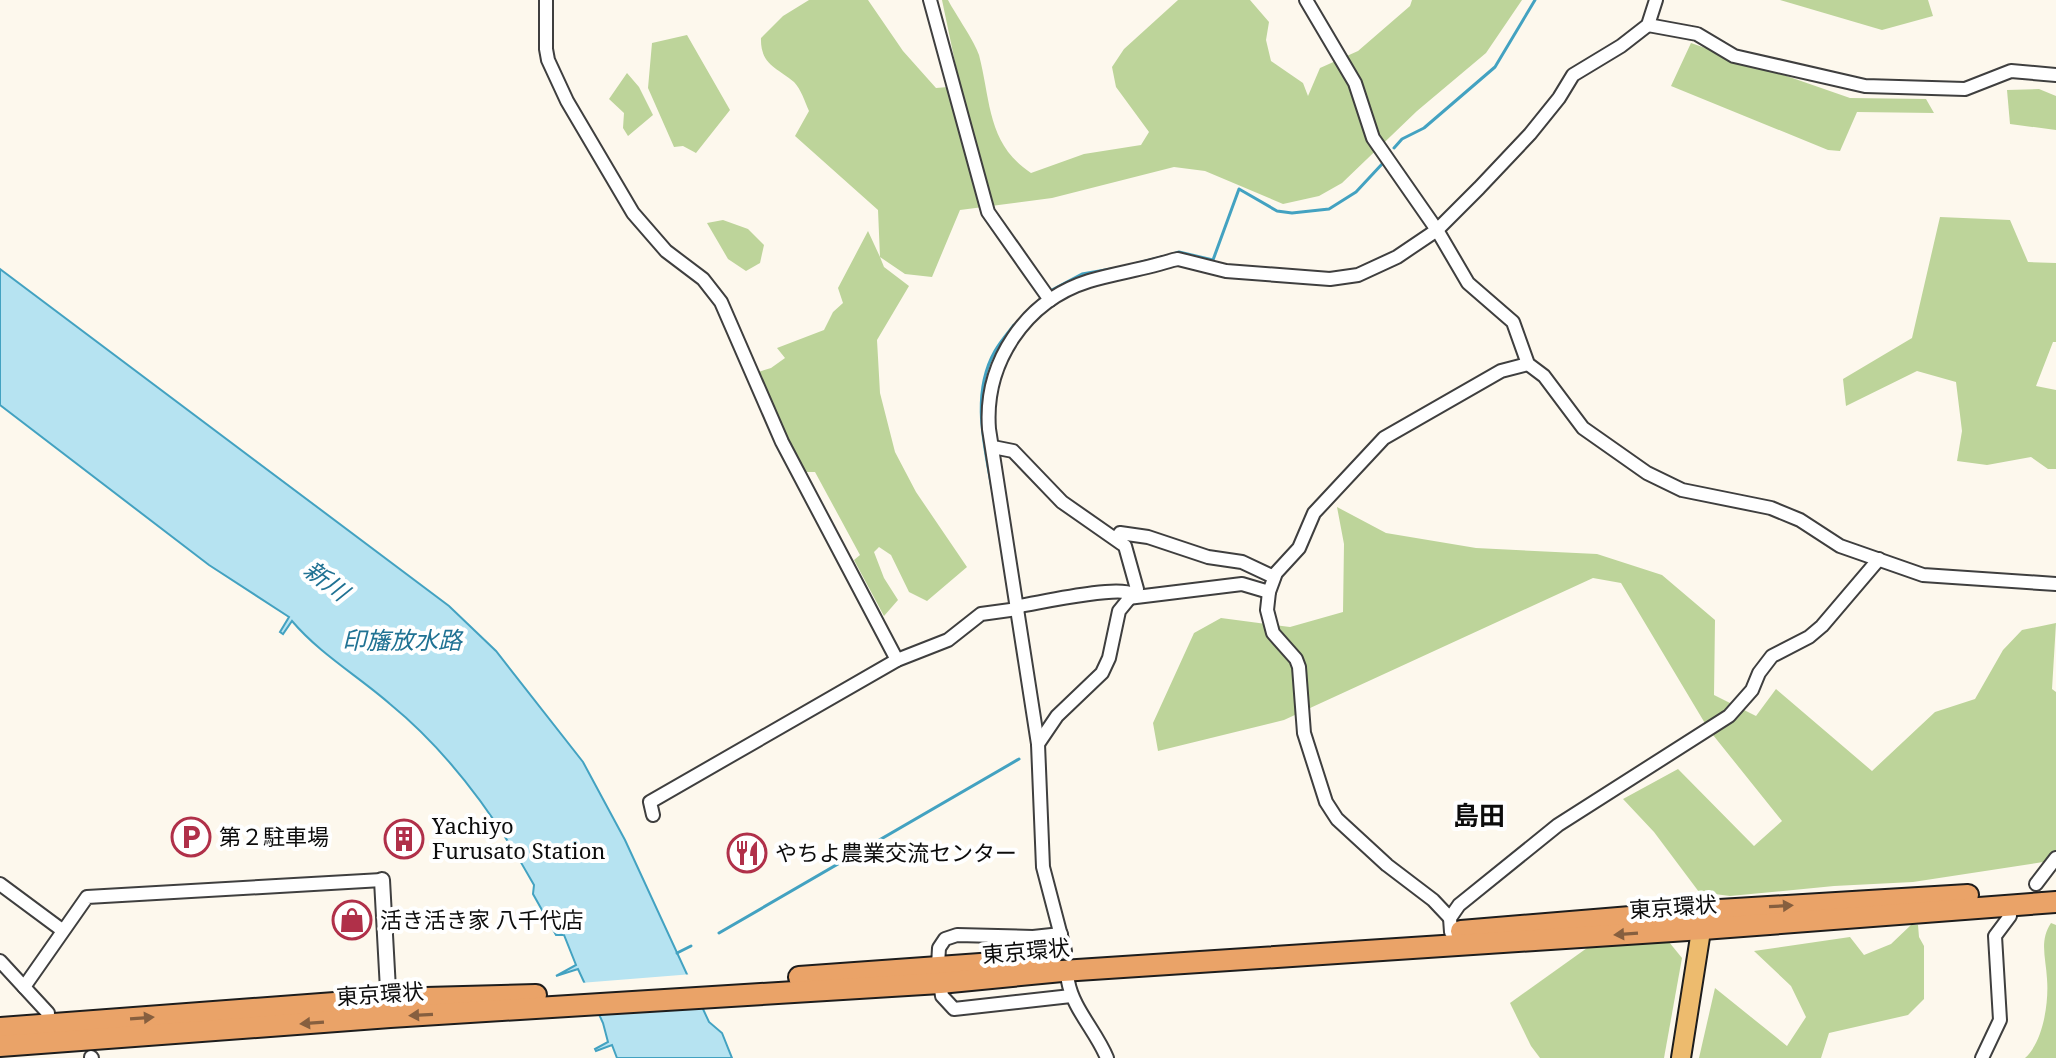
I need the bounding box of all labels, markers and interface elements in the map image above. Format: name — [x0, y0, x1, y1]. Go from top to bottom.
water label: 新川 — [298, 552, 358, 609]
water label: 印旛放水路 — [342, 623, 464, 656]
district label: 島田 — [1453, 797, 1505, 833]
place label: Yachiyo Furusato Station — [431, 810, 606, 865]
parking icon: 第２駐車場 — [170, 816, 212, 858]
building icon: Yachiyo Furusato Station — [383, 818, 425, 860]
place label: 第２駐車場 — [219, 821, 329, 851]
restaurant icon: やちよ農業交流センター — [726, 832, 768, 874]
place label: やちよ農業交流センター — [775, 837, 1017, 867]
street label: 東京環状 — [1628, 888, 1718, 924]
shop icon: 活き活き家 八千代店 — [331, 899, 373, 941]
one-way arrow — [1769, 900, 1794, 913]
place label: 活き活き家 八千代店 — [380, 904, 584, 934]
one-way arrow — [1613, 928, 1638, 941]
street label: 東京環状 — [981, 931, 1071, 969]
street label: 東京環状 — [335, 975, 425, 1011]
one-way arrow — [408, 1009, 433, 1022]
one-way arrow — [130, 1011, 155, 1024]
one-way arrow — [299, 1017, 324, 1030]

